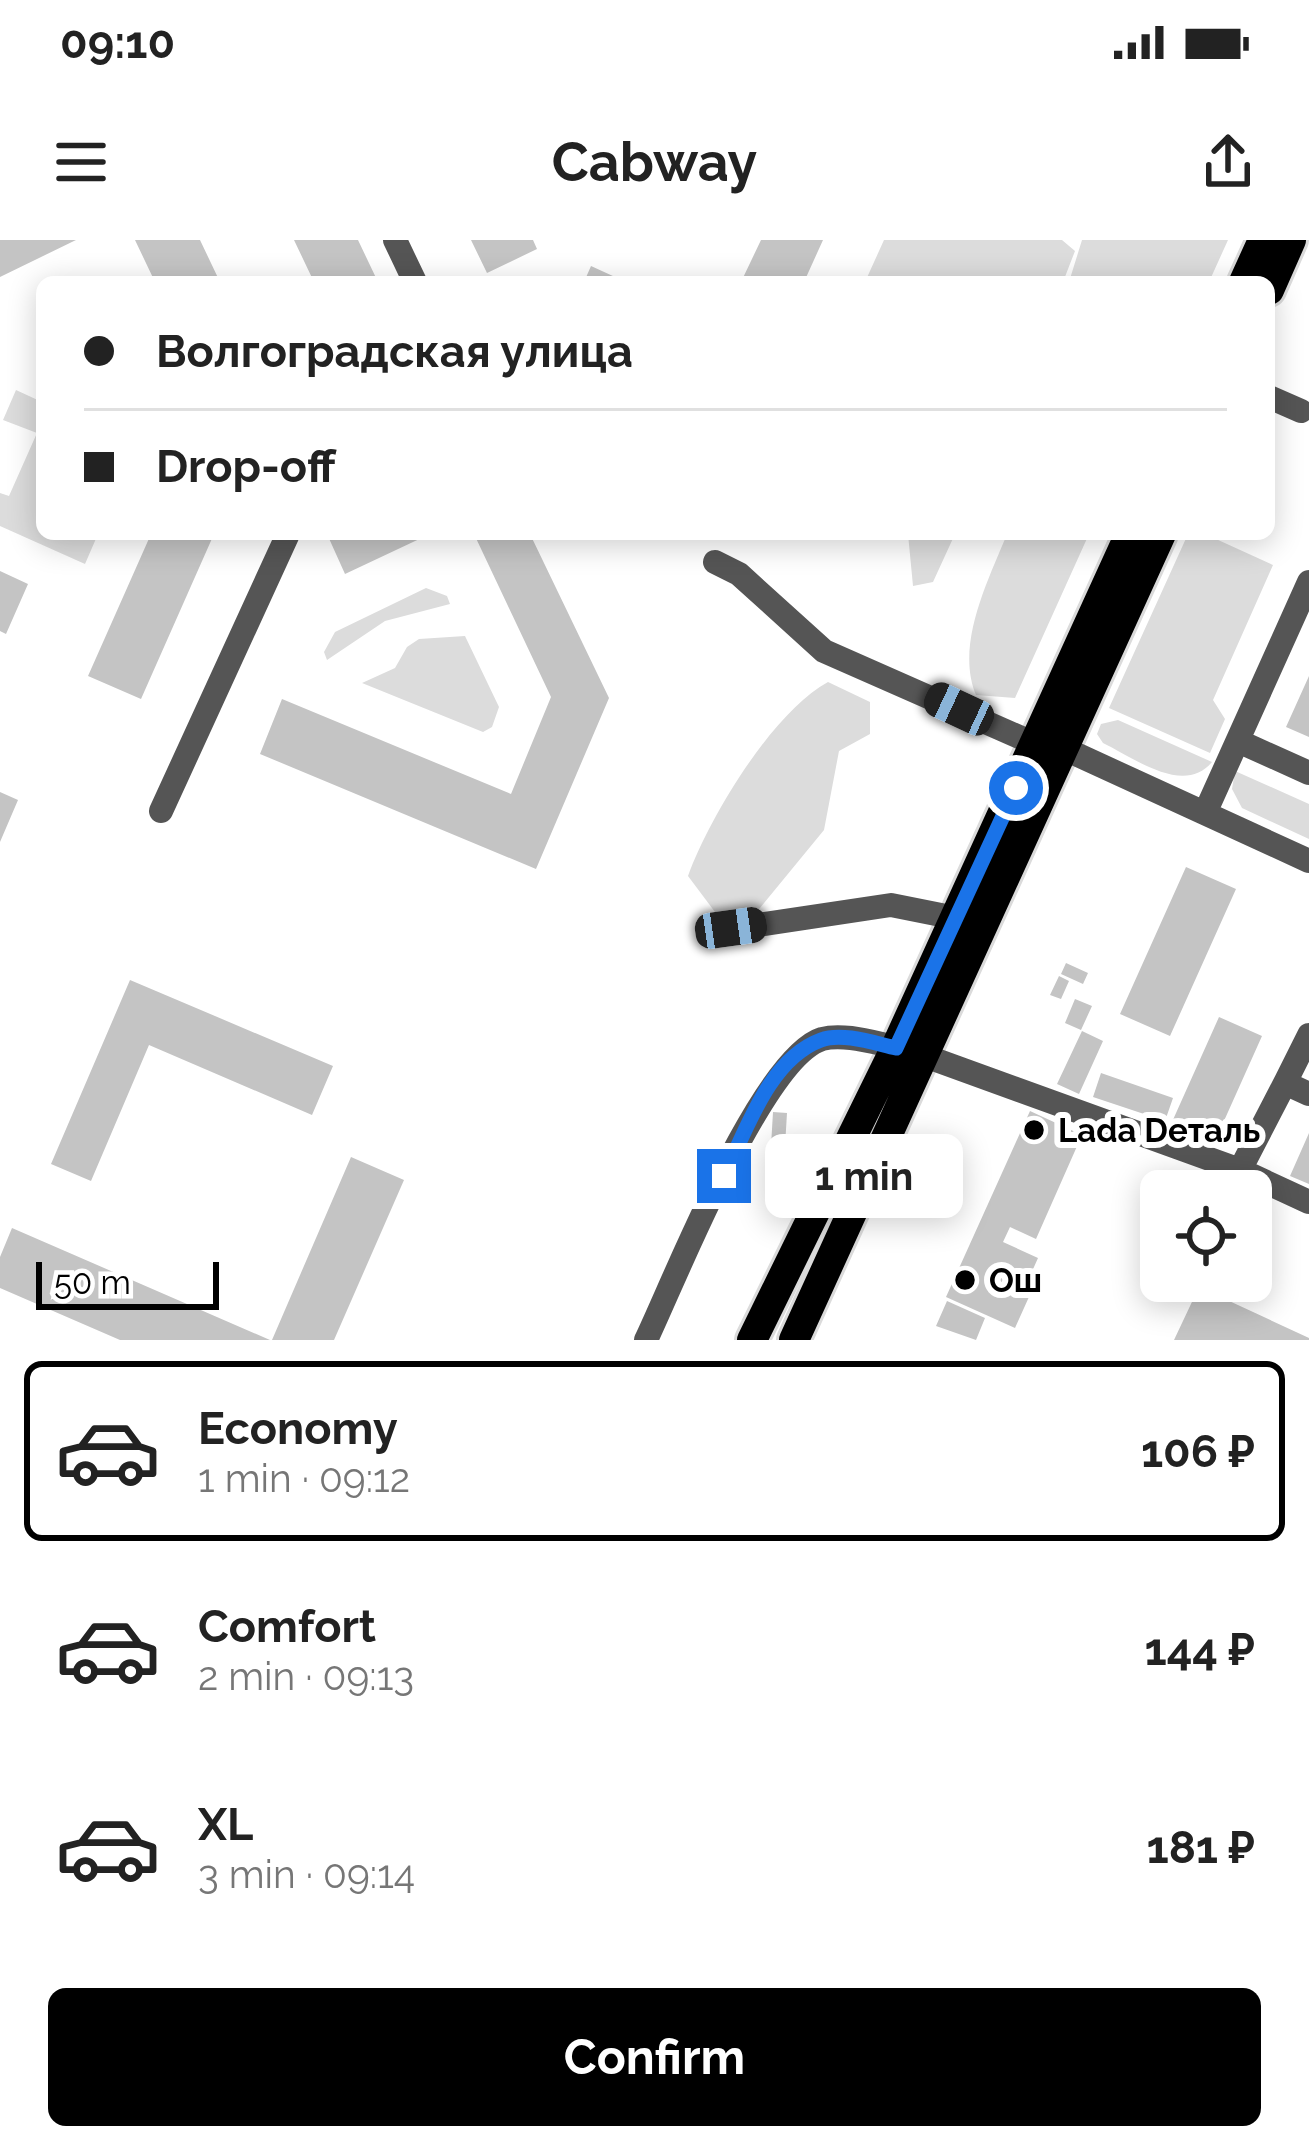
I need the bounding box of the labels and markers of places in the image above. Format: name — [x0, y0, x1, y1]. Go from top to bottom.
place label: Lada Dеталь — [1058, 1111, 1260, 1150]
marker: Lada Dеталь — [1021, 1117, 1047, 1143]
place label: Ош — [989, 1261, 1042, 1300]
marker: Ош — [952, 1267, 978, 1293]

